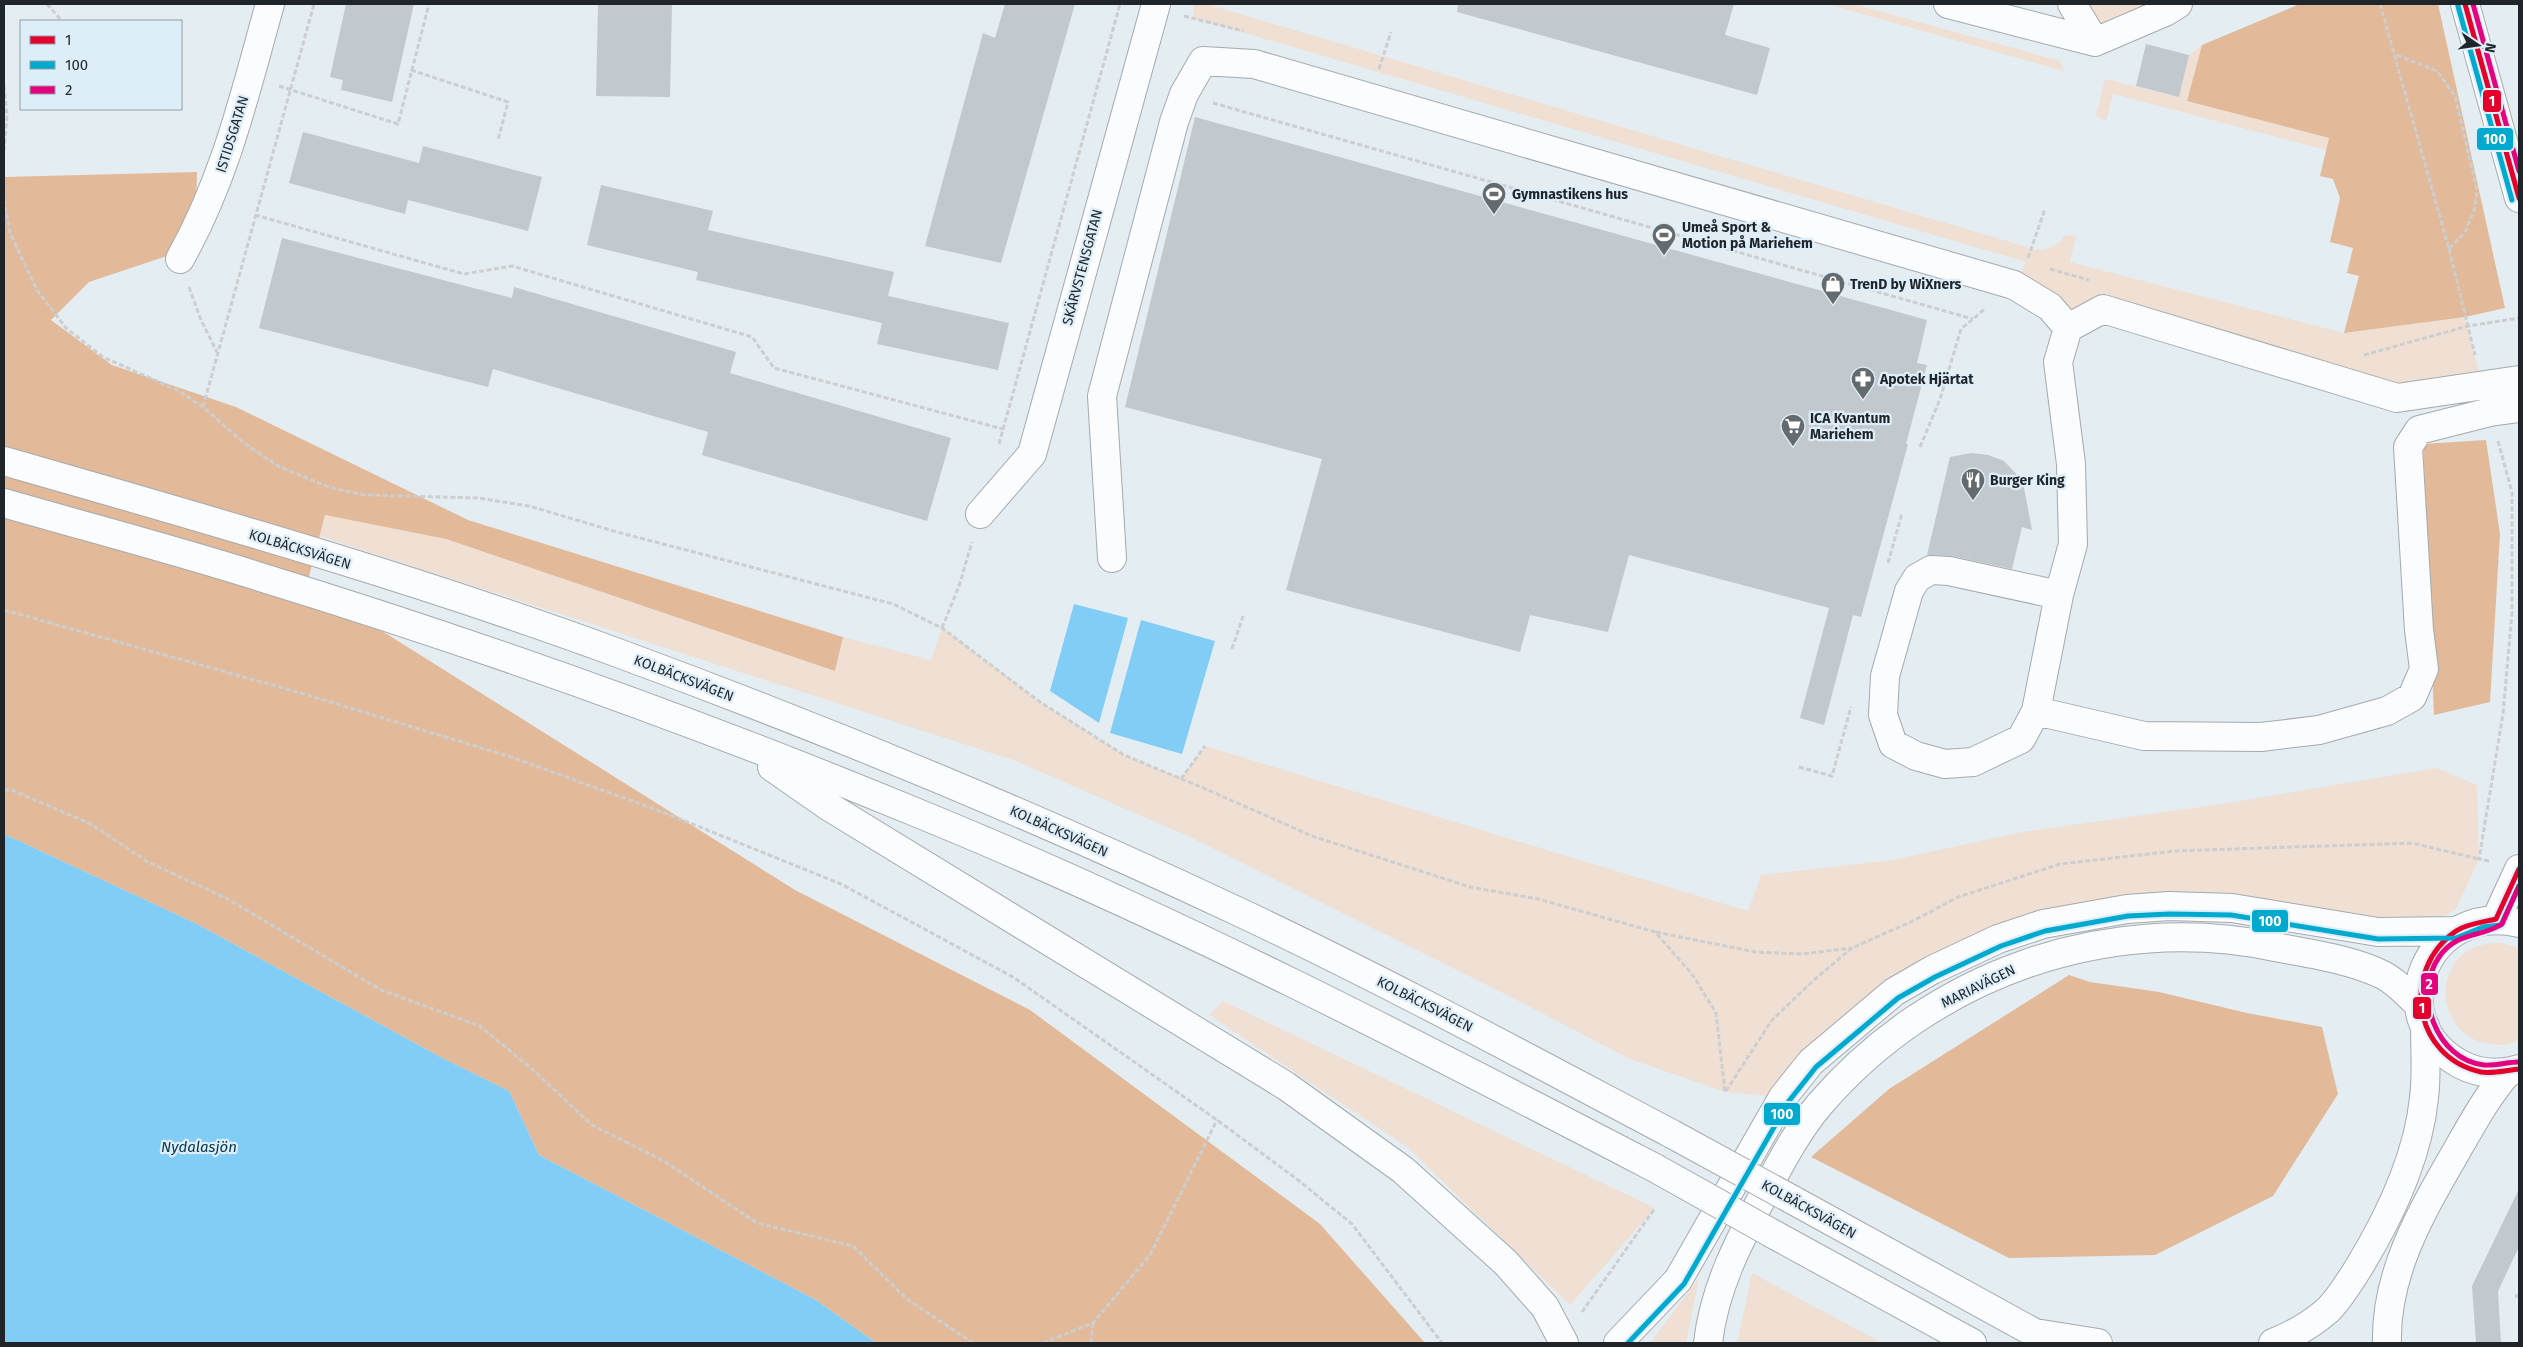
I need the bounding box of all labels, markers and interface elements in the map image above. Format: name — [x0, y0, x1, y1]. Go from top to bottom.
legend — [20, 20, 182, 110]
north arrow — [2453, 20, 2503, 70]
text: 1 — [65, 31, 72, 49]
text: N — [2481, 41, 2500, 54]
text: 100 — [65, 56, 88, 74]
text: 2 — [65, 81, 72, 99]
line badge: 1 — [2482, 89, 2502, 113]
text: 1 — [2489, 93, 2495, 110]
street label: ISTIDSGATAN — [213, 94, 252, 175]
line badge: 100 — [2476, 127, 2514, 151]
text: 100 — [2484, 131, 2506, 148]
sports icon: Gymnastikens hus — [1481, 181, 1507, 215]
place label: Gymnastikens hus — [1512, 186, 1628, 203]
street label: SKÄRVSTENSGATAN — [1059, 207, 1106, 327]
place label: Umeå Sport & Motion på Mariehem — [1682, 219, 1813, 252]
sports icon: Umeå Sport & Motion på Mariehem — [1651, 222, 1677, 256]
shop icon: TrenD by WiXners — [1820, 271, 1846, 305]
place label: TrenD by WiXners — [1850, 276, 1962, 293]
pharmacy icon: Apotek Hjärtat — [1850, 366, 1876, 400]
place label: Apotek Hjärtat — [1879, 371, 1974, 388]
place label: ICA Kvantum Mariehem — [1810, 410, 1890, 443]
supermarket icon: ICA Kvantum Mariehem — [1780, 413, 1806, 447]
restaurant icon: Burger King — [1960, 467, 1986, 501]
place label: Burger King — [1990, 472, 2065, 489]
street label: KOLBÄCKSVÄGEN — [247, 526, 353, 573]
street label: KOLBÄCKSVÄGEN — [631, 652, 736, 705]
street label: KOLBÄCKSVÄGEN — [1007, 802, 1111, 861]
line badge: 100 — [2251, 909, 2289, 933]
text: 100 — [2259, 913, 2281, 930]
street label: MARIAVÄGEN — [1938, 961, 2018, 1012]
line badge: 2 — [2420, 972, 2439, 996]
street label: KOLBÄCKSVÄGEN — [1374, 973, 1476, 1036]
text: 2 — [2425, 976, 2433, 993]
line badge: 1 — [2412, 996, 2432, 1020]
text: 1 — [2419, 1000, 2425, 1017]
line badge: 100 — [1763, 1102, 1801, 1126]
text: 100 — [1771, 1106, 1793, 1123]
water label: Nydalasjön — [161, 1138, 237, 1156]
street label: KOLBÄCKSVÄGEN — [1758, 1176, 1859, 1242]

